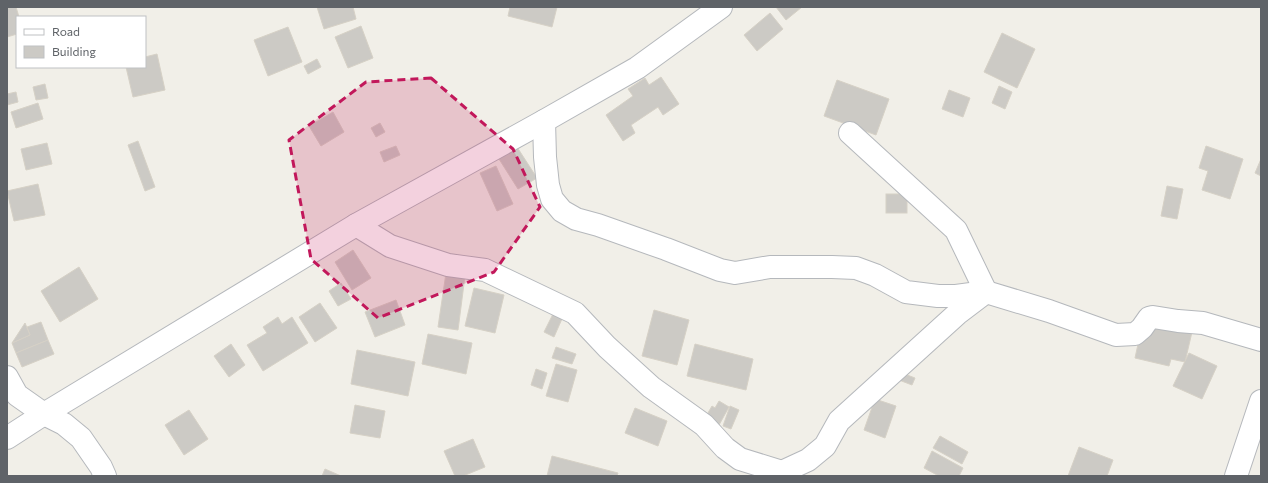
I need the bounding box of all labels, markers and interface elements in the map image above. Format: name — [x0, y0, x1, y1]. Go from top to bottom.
legend — [16, 16, 146, 68]
text: Road — [52, 24, 80, 38]
text: Building — [52, 44, 96, 58]

